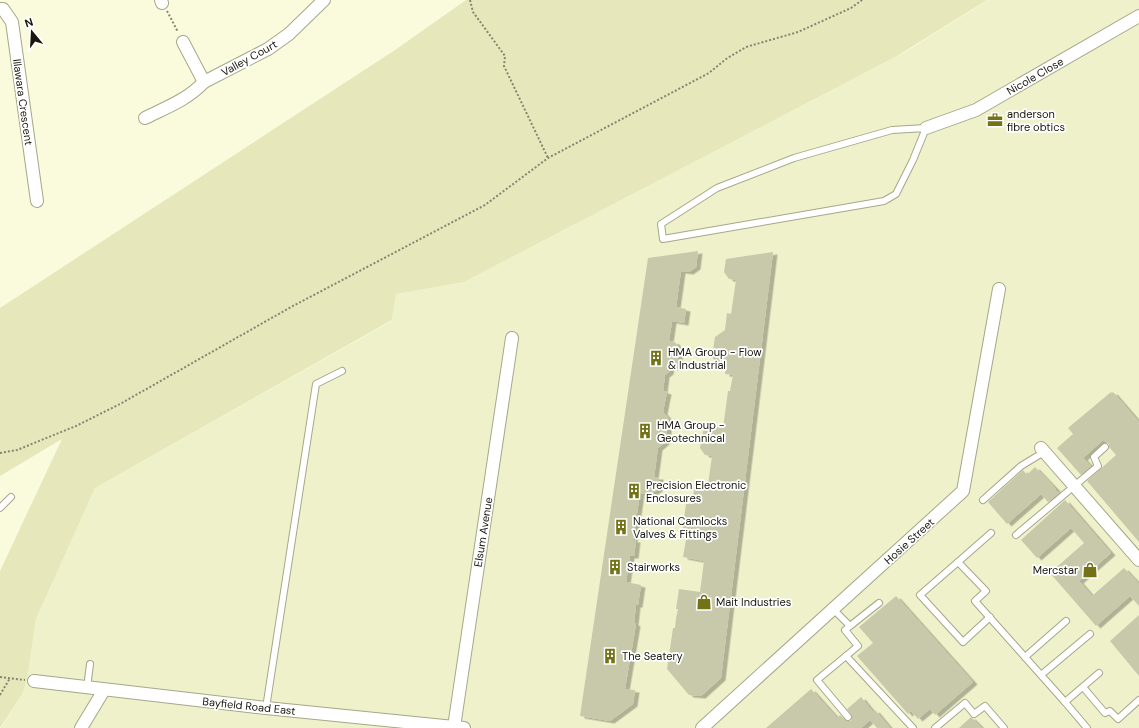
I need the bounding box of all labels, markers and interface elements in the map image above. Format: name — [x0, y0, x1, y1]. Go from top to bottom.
north arrow — [12, 12, 52, 52]
text: N — [23, 15, 35, 30]
street label: Valley Court — [219, 37, 279, 79]
street label: Nicole Close — [1004, 54, 1066, 98]
street label: Illawara Crescent — [10, 58, 36, 146]
place label: anderson fibre obtics — [1007, 107, 1065, 134]
office icon: anderson fibre obtics — [986, 111, 1004, 129]
place label: HMA Group - Flow & Industrial — [668, 345, 762, 372]
building icon: HMA Group - Flow & Industrial — [647, 349, 665, 367]
place label: HMA Group - Geotechnical — [657, 418, 725, 445]
building icon: HMA Group - Geotechnical — [636, 422, 654, 440]
place label: Precision Electronic Enclosures — [646, 478, 746, 505]
building icon: Precision Electronic Enclosures — [625, 482, 643, 500]
street label: Elsum Avenue — [471, 496, 495, 568]
place label: National Camlocks Valves & Fittings — [633, 514, 727, 541]
street label: Hosie Street — [881, 515, 937, 567]
building icon: National Camlocks Valves & Fittings — [612, 518, 630, 536]
building icon: Stairworks — [606, 558, 624, 576]
place label: Stairworks — [627, 560, 680, 574]
shop icon: Mercstar — [1081, 561, 1099, 579]
place label: Mercstar — [1033, 563, 1078, 577]
shop icon: Mait Industries — [695, 593, 713, 611]
place label: Mait Industries — [716, 595, 791, 609]
building icon: The Seatery — [601, 647, 619, 665]
place label: The Seatery — [622, 649, 683, 663]
street label: Bayfield Road East — [202, 694, 296, 718]

